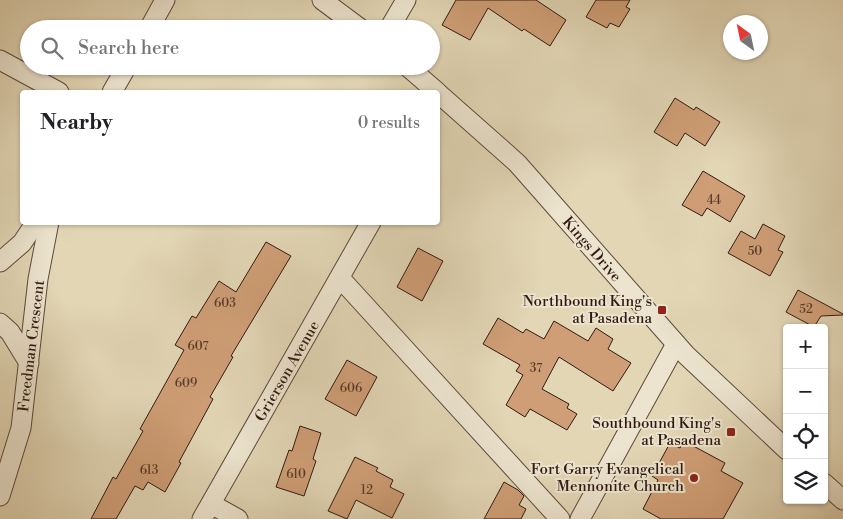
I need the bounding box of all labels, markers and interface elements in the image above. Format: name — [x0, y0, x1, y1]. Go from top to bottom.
north arrow — [723, 15, 768, 60]
search box — [20, 20, 440, 75]
icon: search — [38, 34, 66, 62]
text: Search here — [78, 36, 179, 60]
text: Nearby — [40, 110, 113, 136]
text: 0 results — [358, 113, 420, 133]
house number: 44 — [707, 193, 721, 208]
street label: Kings Drive — [558, 213, 625, 286]
house number: 50 — [748, 244, 762, 259]
street label: Freedman Crescent — [14, 278, 49, 413]
place label: Northbound King's at Pasadena — [523, 292, 652, 328]
house number: 603 — [214, 296, 236, 311]
house number: 52 — [799, 302, 813, 317]
marker: Northbound King's at Pasadena — [656, 304, 668, 316]
street label: Grierson Avenue — [251, 317, 324, 425]
map controls — [783, 324, 828, 504]
button: + — [783, 324, 828, 369]
house number: 607 — [187, 339, 209, 354]
house number: 37 — [530, 361, 542, 376]
button: − — [783, 369, 828, 414]
house number: 609 — [175, 376, 197, 391]
house number: 606 — [340, 381, 362, 396]
place label: Southbound King's at Pasadena — [592, 414, 721, 450]
button: locate — [783, 414, 828, 459]
marker: Southbound King's at Pasadena — [725, 426, 737, 438]
button: layers — [783, 459, 828, 504]
place label: Fort Garry Evangelical Mennonite Church — [531, 460, 685, 496]
house number: 613 — [140, 463, 159, 478]
house number: 610 — [286, 467, 306, 482]
marker: Fort Garry Evangelical Mennonite Church — [688, 472, 700, 484]
house number: 12 — [361, 483, 373, 498]

